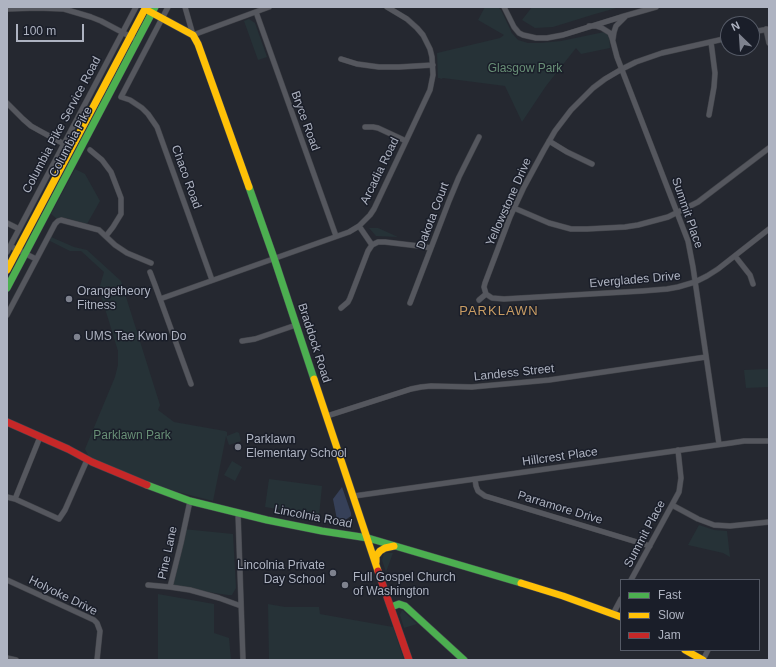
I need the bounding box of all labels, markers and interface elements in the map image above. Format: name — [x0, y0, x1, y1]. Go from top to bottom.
scale bar — [18, 16, 86, 42]
north arrow — [720, 16, 760, 56]
text: N — [729, 19, 741, 33]
text: 100 m — [23, 24, 56, 38]
street label: Columbia Pike Service Road — [20, 54, 104, 196]
park label: Glasgow Park — [488, 62, 562, 76]
street label: Bryce Road — [288, 89, 322, 153]
street label: Columbia Pike — [46, 104, 96, 180]
street label: Arcadia Road — [358, 135, 402, 207]
street label: Chaco Road — [168, 143, 204, 211]
street label: Yellowstone Drive — [483, 156, 535, 248]
street label: Summit Place — [668, 176, 706, 250]
street label: Dakota Court — [414, 180, 452, 252]
street label: Everglades Drive — [589, 269, 681, 291]
place label: Orangetheory Fitness — [77, 285, 150, 313]
marker: Orangetheory Fitness — [64, 294, 74, 304]
street label: Braddock Road — [294, 301, 334, 385]
district label: PARKLAWN — [459, 303, 539, 319]
place label: UMS Tae Kwon Do — [85, 330, 186, 344]
marker: UMS Tae Kwon Do — [72, 332, 82, 342]
street label: Landess Street — [473, 362, 555, 384]
park label: Parklawn Park — [93, 429, 171, 443]
place label: Parklawn Elementary School — [246, 433, 347, 461]
marker: Parklawn Elementary School — [233, 442, 243, 452]
street label: Hillcrest Place — [521, 445, 599, 469]
street label: Parramore Drive — [516, 488, 604, 528]
street label: Summit Place — [621, 498, 669, 570]
street label: Lincolnia Road — [273, 502, 353, 532]
street label: Pine Lane — [155, 525, 181, 581]
place label: Lincolnia Private Day School — [237, 559, 325, 587]
marker: Lincolnia Private Day School — [328, 568, 338, 578]
place label: Full Gospel Church of Washington — [353, 571, 456, 599]
street label: Holyoke Drive — [26, 573, 100, 619]
legend — [620, 579, 760, 651]
marker: Full Gospel Church of Washington — [340, 580, 350, 590]
text: Fast — [658, 588, 681, 602]
text: Slow — [658, 608, 684, 622]
text: Jam — [658, 628, 681, 642]

